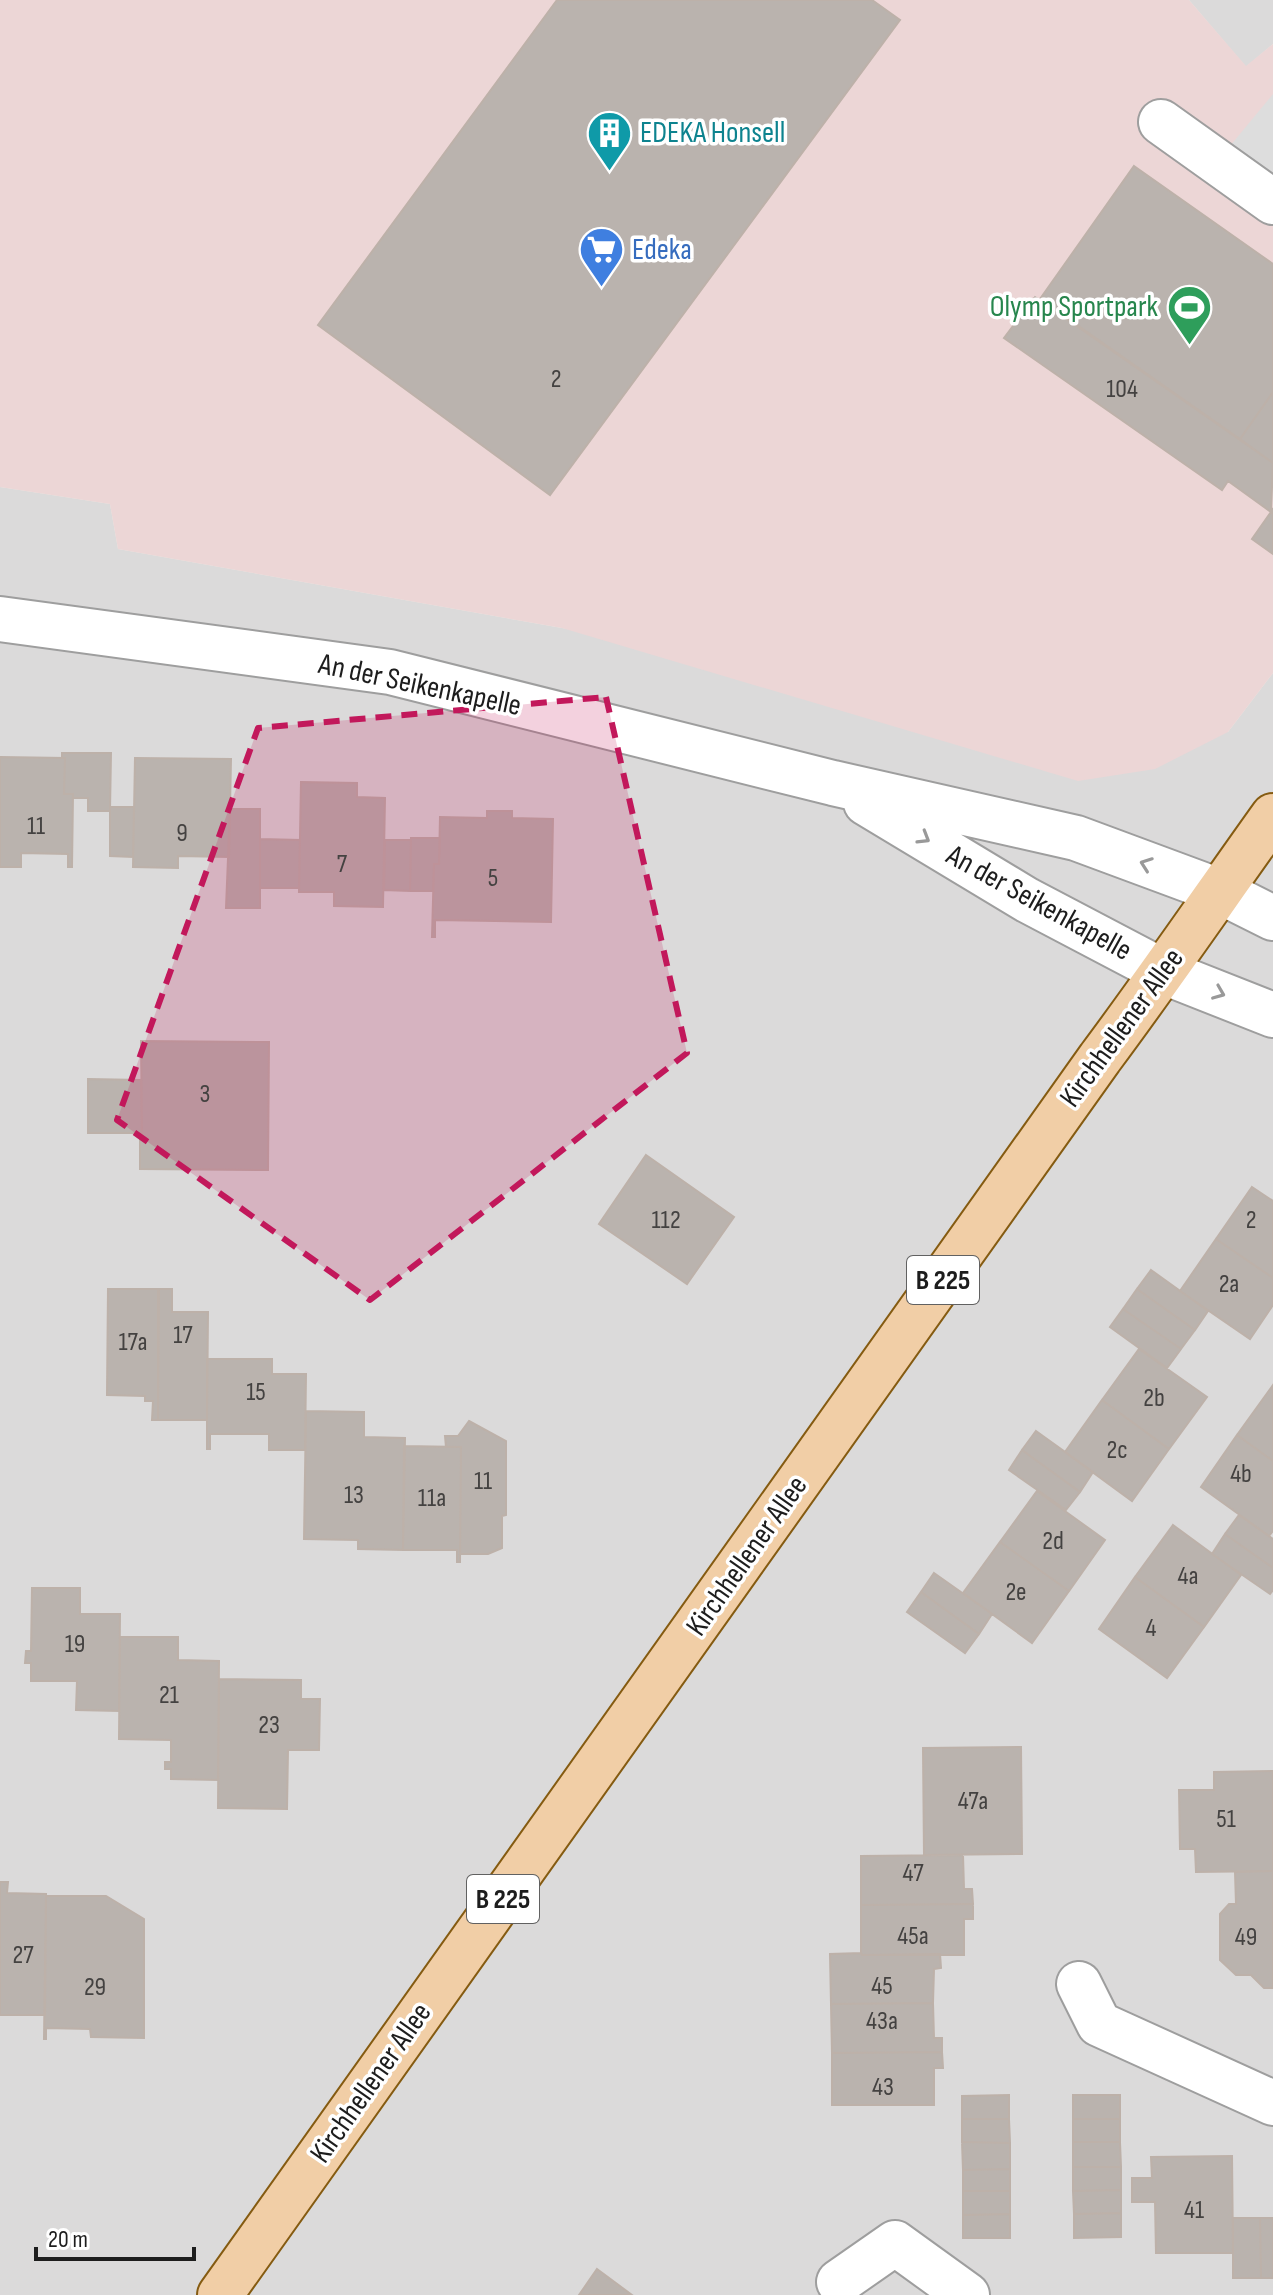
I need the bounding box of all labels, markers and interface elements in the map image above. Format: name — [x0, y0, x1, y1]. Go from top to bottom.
building icon: EDEKA Honsell — [585, 109, 633, 172]
place label: EDEKA Honsell — [640, 115, 785, 151]
supermarket icon: Edeka — [577, 226, 625, 289]
place label: Edeka — [632, 232, 692, 268]
sports icon: Olymp Sportpark — [1165, 283, 1213, 346]
place label: Olymp Sportpark — [990, 289, 1159, 325]
house number: 2 — [551, 364, 561, 395]
house number: 104 — [1106, 374, 1138, 405]
street label: An der Seikenkapelle — [315, 646, 525, 724]
house number: 11 — [27, 811, 45, 842]
house number: 9 — [176, 818, 188, 849]
one-way arrow — [915, 828, 930, 844]
street label: An der Seikenkapelle — [939, 837, 1138, 969]
house number: 7 — [337, 849, 348, 880]
one-way arrow — [1139, 857, 1153, 874]
house number: 5 — [488, 863, 498, 894]
street label: Kirchhellener Allee — [1052, 942, 1192, 1114]
one-way arrow — [1211, 984, 1225, 1000]
house number: 3 — [200, 1079, 210, 1110]
house number: 112 — [651, 1205, 681, 1236]
house number: 2 — [1246, 1205, 1256, 1236]
road number: B 225 — [907, 1256, 979, 1304]
house number: 2a — [1219, 1269, 1239, 1300]
house number: 17 — [173, 1320, 193, 1351]
house number: 17a — [118, 1327, 148, 1358]
house number: 15 — [246, 1377, 266, 1408]
house number: 2b — [1143, 1383, 1165, 1414]
house number: 2c — [1106, 1435, 1128, 1466]
house number: 4b — [1230, 1459, 1252, 1490]
house number: 11 — [474, 1466, 492, 1497]
street label: Kirchhellener Allee — [679, 1469, 815, 1643]
house number: 13 — [344, 1480, 364, 1511]
house number: 11a — [418, 1483, 446, 1514]
house number: 2d — [1042, 1526, 1064, 1557]
house number: 4a — [1178, 1561, 1198, 1592]
house number: 2e — [1005, 1577, 1027, 1608]
house number: 4 — [1146, 1613, 1157, 1644]
house number: 19 — [65, 1629, 85, 1660]
house number: 21 — [159, 1680, 179, 1711]
house number: 23 — [258, 1710, 280, 1741]
house number: 47a — [958, 1786, 988, 1817]
house number: 51 — [1216, 1804, 1236, 1835]
house number: 47 — [902, 1858, 924, 1889]
road number: B 225 — [467, 1875, 539, 1923]
house number: 45a — [897, 1921, 929, 1952]
house number: 49 — [1235, 1922, 1257, 1953]
house number: 27 — [12, 1940, 34, 1971]
house number: 45 — [871, 1971, 893, 2002]
house number: 29 — [84, 1972, 106, 2003]
street label: Kirchhellener Allee — [303, 1996, 439, 2170]
house number: 43a — [866, 2006, 898, 2037]
house number: 43 — [872, 2072, 894, 2103]
house number: 41 — [1184, 2195, 1204, 2226]
scale bar — [36, 2211, 194, 2261]
text: 20 m — [48, 2225, 88, 2254]

